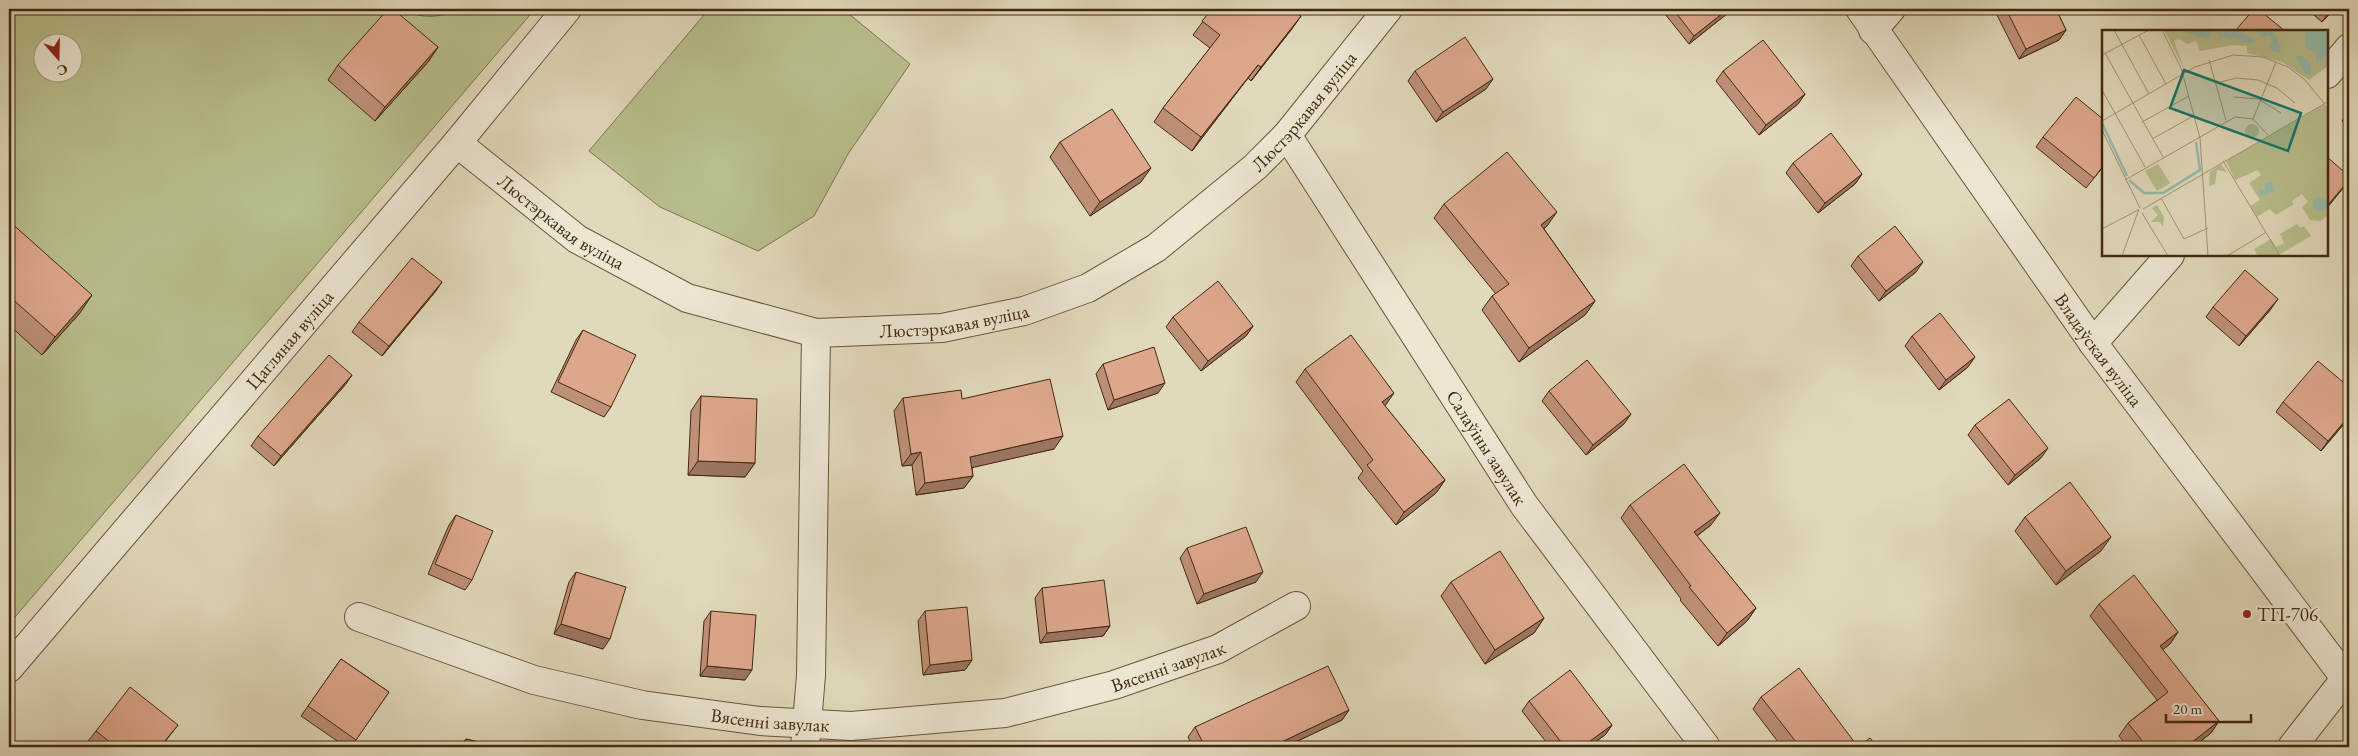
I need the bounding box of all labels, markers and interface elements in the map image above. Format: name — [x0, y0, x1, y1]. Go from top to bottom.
inset map — [2102, 30, 2328, 256]
north arrow — [32, 32, 82, 82]
street label: Люстэркавая вуліца — [1246, 46, 1363, 177]
text: С — [55, 60, 70, 80]
street label: Люстэркавая вуліца — [492, 168, 629, 275]
street label: Цагляная вуліца — [240, 285, 339, 395]
street label: Владаўская вуліца — [2049, 288, 2149, 412]
street label: Люстэркавая вуліца — [879, 298, 1033, 343]
street label: Салаўіны завулак — [1440, 385, 1533, 510]
place label: ТП-706 — [2257, 602, 2318, 627]
marker: ТП-706 — [2241, 608, 2253, 620]
street label: Вясенні завулак — [1108, 635, 1230, 698]
scale bar — [2166, 691, 2250, 723]
text: 20 m — [2173, 699, 2202, 718]
street label: Вясенні завулак — [709, 702, 830, 738]

